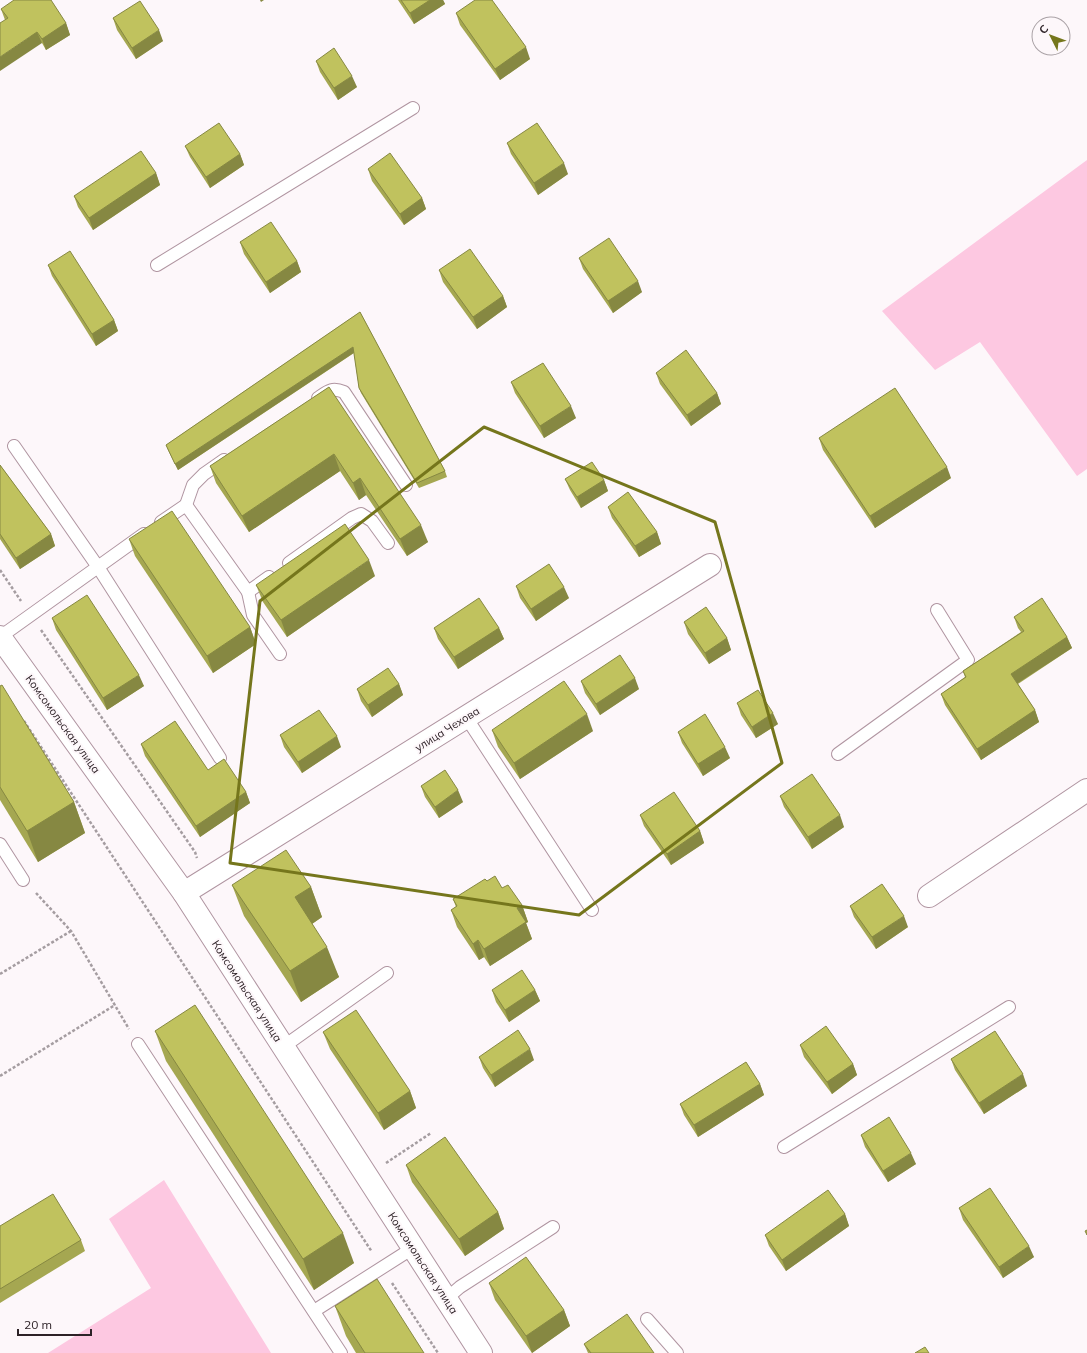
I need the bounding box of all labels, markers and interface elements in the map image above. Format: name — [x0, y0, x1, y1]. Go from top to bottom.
north arrow — [1031, 16, 1071, 56]
text: С — [1036, 21, 1052, 37]
street label: Комсомольская улица — [23, 672, 103, 776]
street label: улица Чехова — [412, 704, 482, 754]
street label: Комсомольская улица — [209, 938, 285, 1044]
street label: Комсомольская улица — [385, 1210, 461, 1316]
scale bar — [18, 1311, 91, 1337]
text: 20 m — [24, 1317, 52, 1332]

